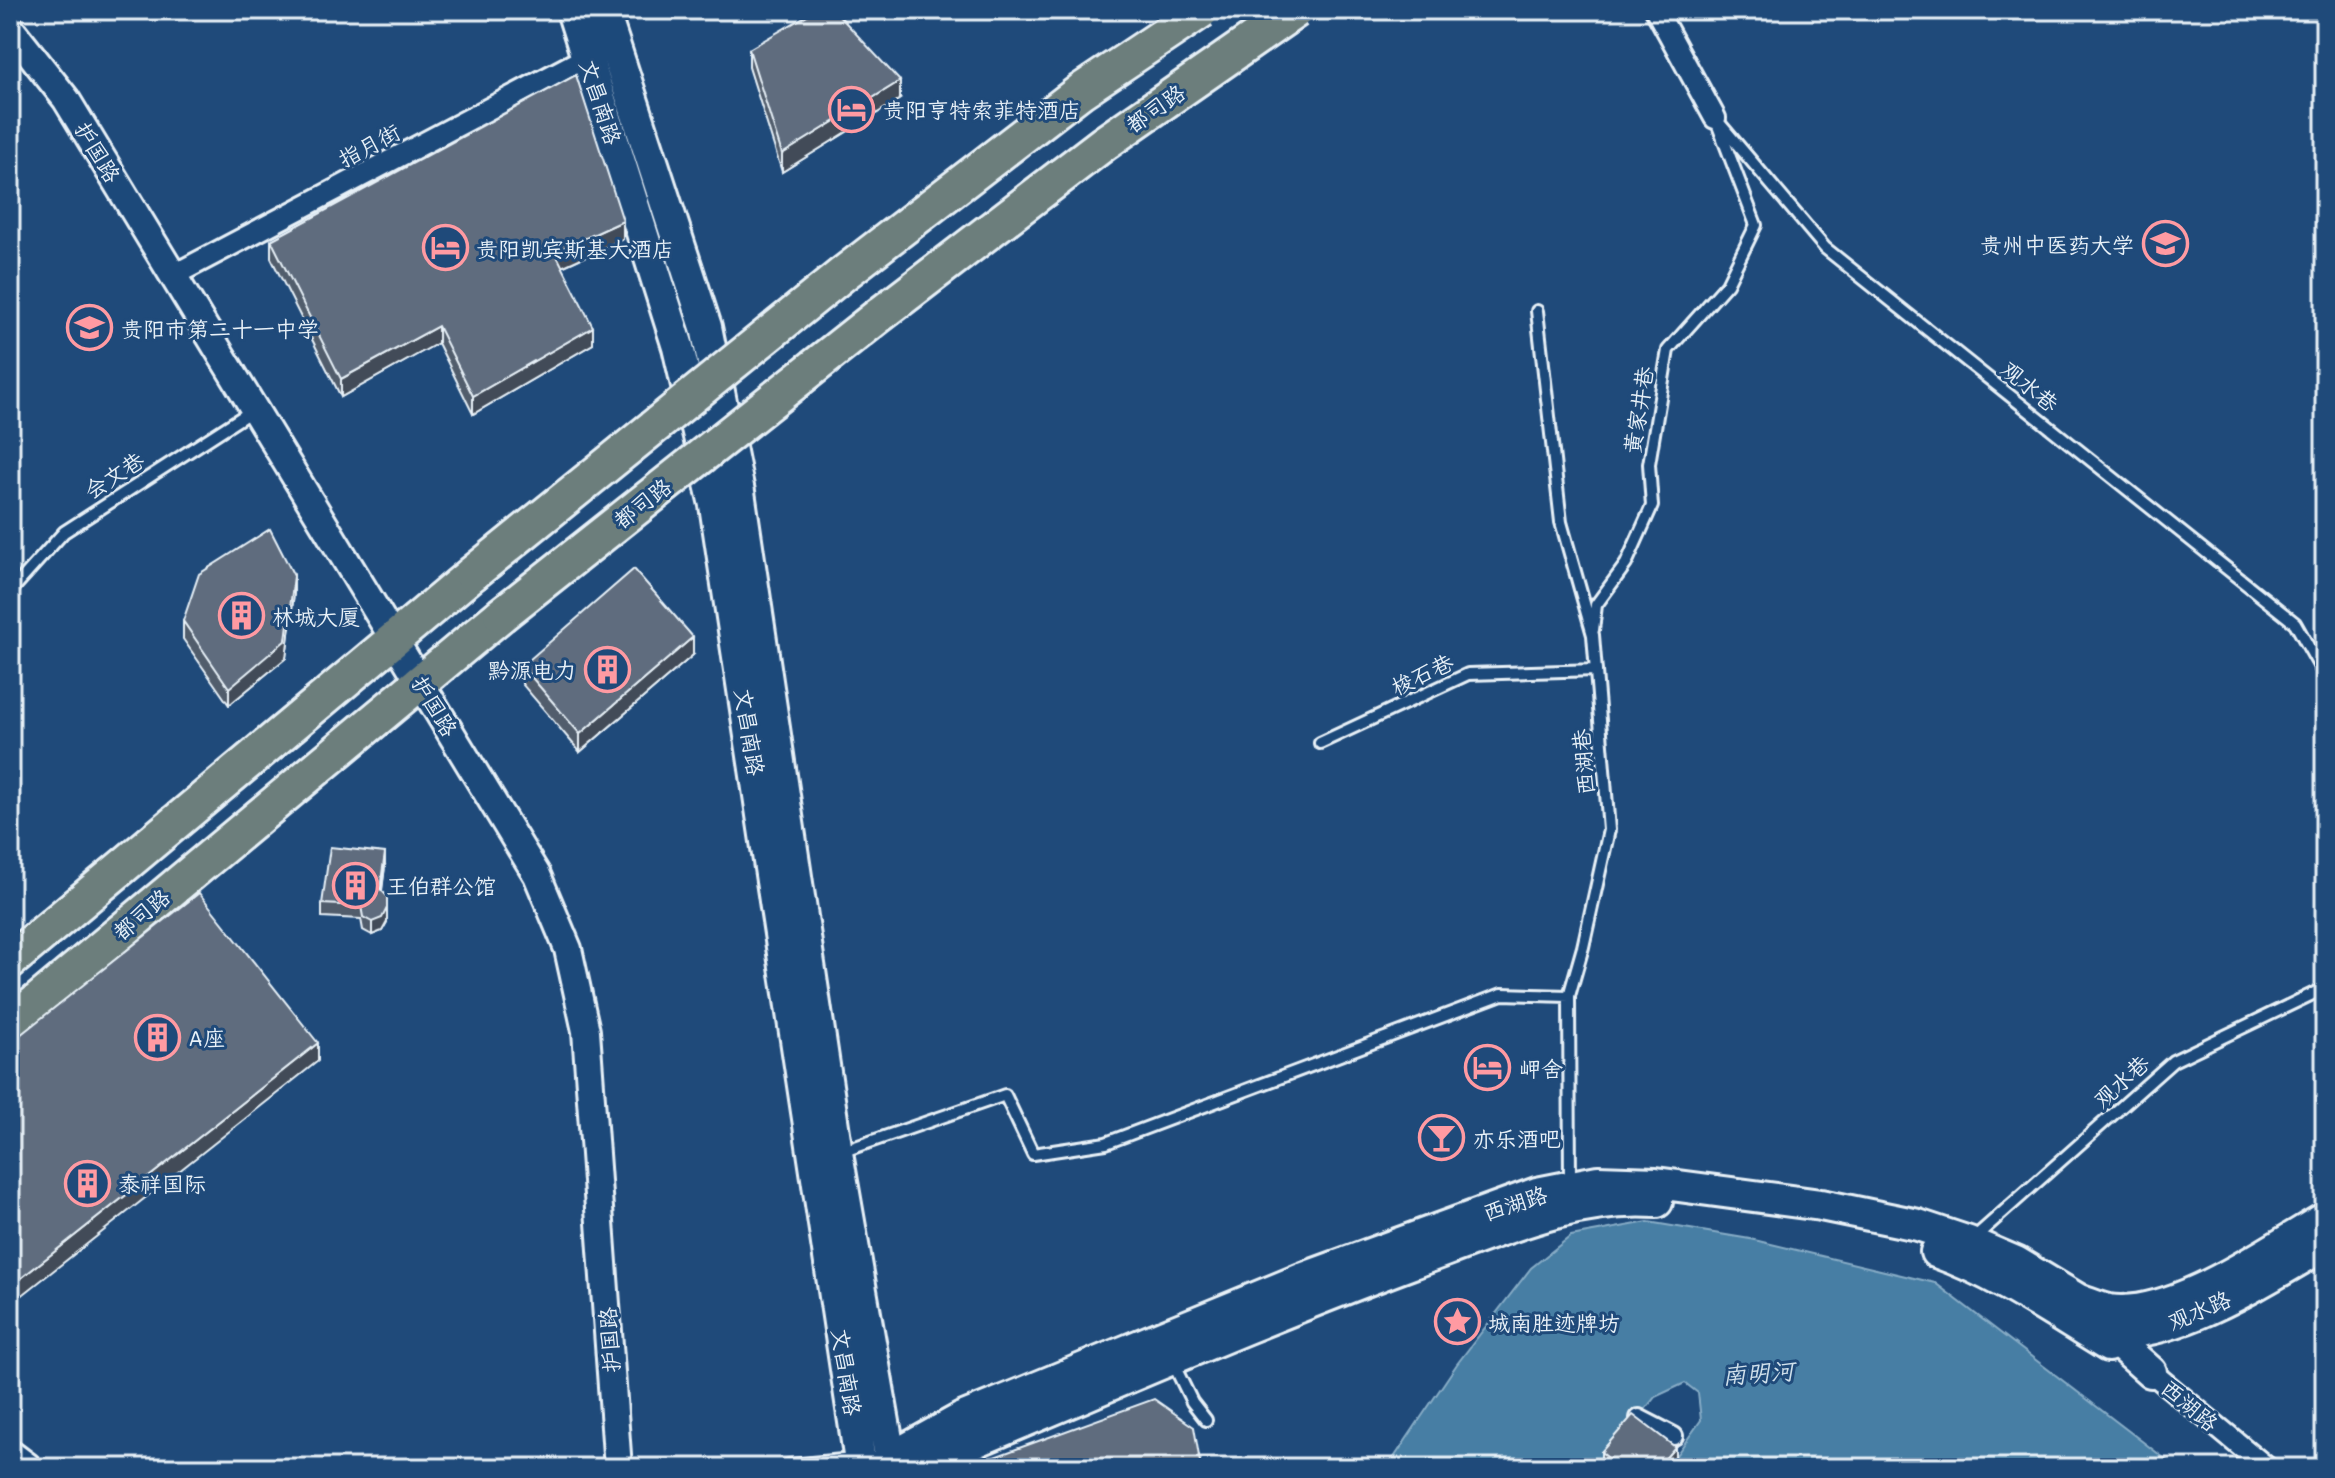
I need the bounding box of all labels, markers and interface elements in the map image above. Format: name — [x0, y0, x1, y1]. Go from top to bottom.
street label: 文昌南路 — [574, 56, 628, 148]
street label: 都司路 — [1120, 77, 1190, 139]
hotel icon: 贵阳亨特索菲特酒店 — [828, 85, 876, 133]
place label: 贵阳亨特索菲特酒店 — [883, 95, 1081, 124]
street label: 护国路 — [69, 116, 127, 188]
street label: 指月街 — [333, 117, 405, 173]
school or university icon: 贵州中医药大学 — [2141, 220, 2189, 268]
hotel icon: 贵阳凯宾斯基大酒店 — [421, 224, 469, 272]
place label: 贵州中医药大学 — [1980, 230, 2134, 259]
place label: 贵阳凯宾斯基大酒店 — [476, 234, 674, 263]
school or university icon: 贵阳市第二十一中学 — [66, 304, 114, 352]
place label: 贵阳市第二十一中学 — [121, 314, 319, 343]
street label: 观水巷 — [1995, 354, 2065, 418]
street label: 黄家井巷 — [1617, 364, 1659, 456]
street label: 会文巷 — [78, 445, 150, 505]
street label: 都司路 — [607, 471, 677, 535]
building icon: 林城大厦 — [217, 592, 265, 640]
place label: 林城大厦 — [272, 602, 360, 631]
building icon: 黔源电力 — [583, 645, 631, 693]
street label: 梭石巷 — [1386, 647, 1458, 701]
place label: 黔源电力 — [488, 655, 576, 684]
street label: 护国路 — [406, 670, 464, 742]
street label: 文昌南路 — [729, 686, 771, 778]
street label: 西湖巷 — [1566, 728, 1600, 796]
building icon: 王伯群公馆 — [331, 861, 379, 909]
place label: 王伯群公馆 — [386, 871, 496, 900]
street label: 都司路 — [106, 882, 176, 946]
building icon: A座 — [133, 1013, 181, 1061]
place label: A座 — [188, 1023, 225, 1052]
hotel icon: 岬舍 — [1464, 1044, 1512, 1092]
street label: 观水巷 — [2087, 1048, 2155, 1114]
place label: 岬舍 — [1519, 1054, 1563, 1083]
bar icon: 亦乐酒吧 — [1418, 1114, 1466, 1162]
place label: 亦乐酒吧 — [1473, 1124, 1561, 1153]
building icon: 泰祥国际 — [63, 1159, 111, 1207]
place label: 泰祥国际 — [118, 1169, 206, 1198]
street label: 西湖路 — [1479, 1179, 1551, 1227]
street label: 观水路 — [2163, 1284, 2235, 1336]
place icon: 城南胜迹牌坊 — [1433, 1298, 1481, 1346]
street label: 护国路 — [592, 1306, 626, 1374]
place label: 城南胜迹牌坊 — [1488, 1308, 1620, 1337]
street label: 文昌南路 — [826, 1326, 868, 1418]
water label: 南明河 — [1721, 1354, 1799, 1390]
street label: 西湖路 — [2155, 1373, 2225, 1437]

